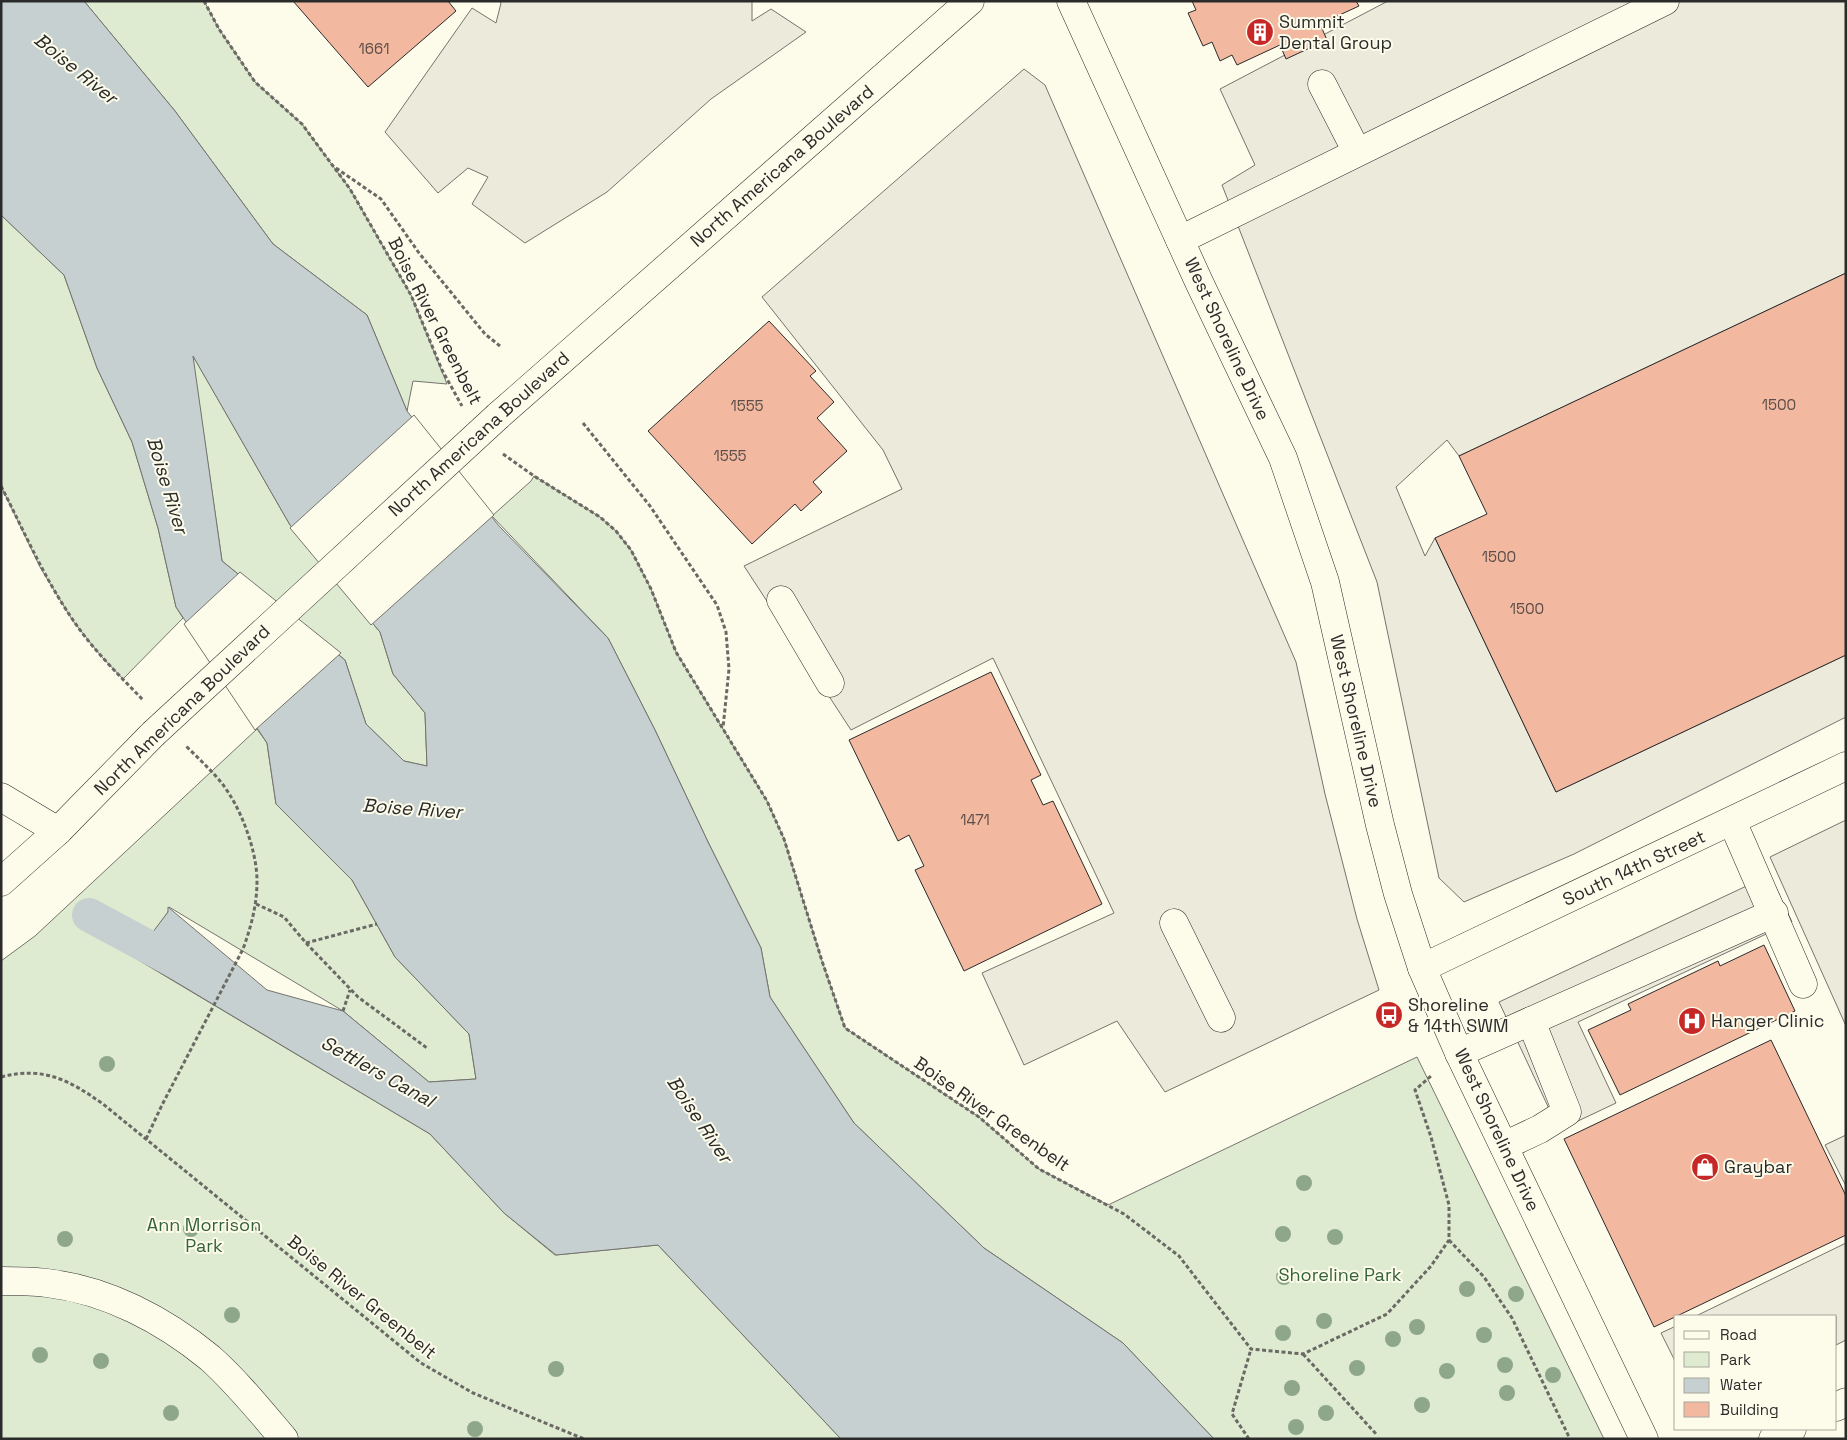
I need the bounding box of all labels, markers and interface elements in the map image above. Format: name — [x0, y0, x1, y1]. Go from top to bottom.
place label: Summit Dental Group — [1279, 10, 1392, 54]
building icon: Summit Dental Group — [1245, 17, 1275, 47]
water label: Boise River — [29, 27, 124, 111]
house number: 1661 — [359, 39, 389, 58]
street label: North Americana Boulevard — [685, 80, 878, 252]
street label: Boise River Greenbelt — [383, 233, 488, 408]
street label: West Shoreline Drive — [1180, 254, 1275, 424]
street label: North Americana Boulevard — [383, 346, 574, 521]
house number: 1500 — [1762, 395, 1796, 414]
house number: 1555 — [730, 396, 764, 415]
water label: Boise River — [141, 434, 195, 538]
house number: 1555 — [713, 446, 747, 465]
house number: 1500 — [1482, 547, 1516, 566]
house number: 1500 — [1510, 599, 1544, 618]
street label: North Americana Boulevard — [89, 619, 274, 800]
street label: West Shoreline Drive — [1325, 632, 1388, 810]
water label: Boise River — [361, 793, 465, 825]
house number: 1471 — [960, 810, 990, 829]
street label: South 14th Street — [1559, 824, 1709, 911]
place label: Shoreline & 14th SWM — [1408, 993, 1509, 1037]
bus stop icon: Shoreline & 14th SWM — [1374, 1000, 1404, 1030]
hospital icon: Hanger Clinic — [1677, 1006, 1707, 1036]
place label: Hanger Clinic — [1711, 1009, 1824, 1032]
water label: Settlers Canal — [317, 1030, 441, 1114]
street label: West Shoreline Drive — [1450, 1045, 1545, 1215]
street label: Boise River Greenbelt — [910, 1051, 1075, 1176]
water label: Boise River — [661, 1071, 739, 1169]
shop icon: Graybar — [1690, 1152, 1720, 1182]
place label: Graybar — [1724, 1155, 1792, 1178]
park label: Ann Morrison Park — [147, 1213, 261, 1257]
street label: Boise River Greenbelt — [283, 1229, 441, 1364]
park label: Shoreline Park — [1279, 1263, 1402, 1286]
legend — [1674, 1315, 1837, 1430]
text: Road — [1720, 1325, 1757, 1344]
text: Park — [1720, 1350, 1751, 1369]
text: Water — [1720, 1375, 1763, 1394]
text: Building — [1720, 1400, 1779, 1419]

